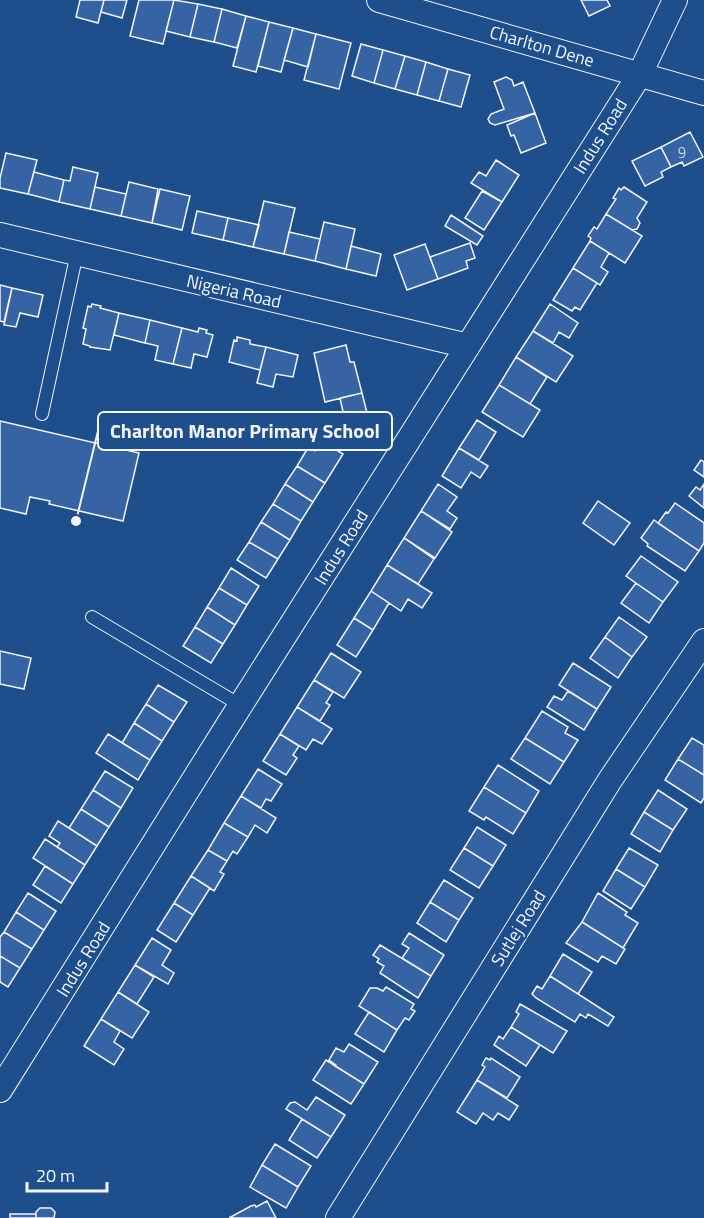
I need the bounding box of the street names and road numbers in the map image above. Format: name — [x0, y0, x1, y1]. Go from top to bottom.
street label: Charlton Dene — [486, 18, 598, 74]
street label: Indus Road — [566, 93, 634, 179]
street label: Nigeria Road — [184, 267, 284, 315]
street label: Indus Road — [307, 504, 375, 590]
street label: Sutlej Road — [484, 884, 552, 972]
street label: Indus Road — [49, 916, 117, 1002]

